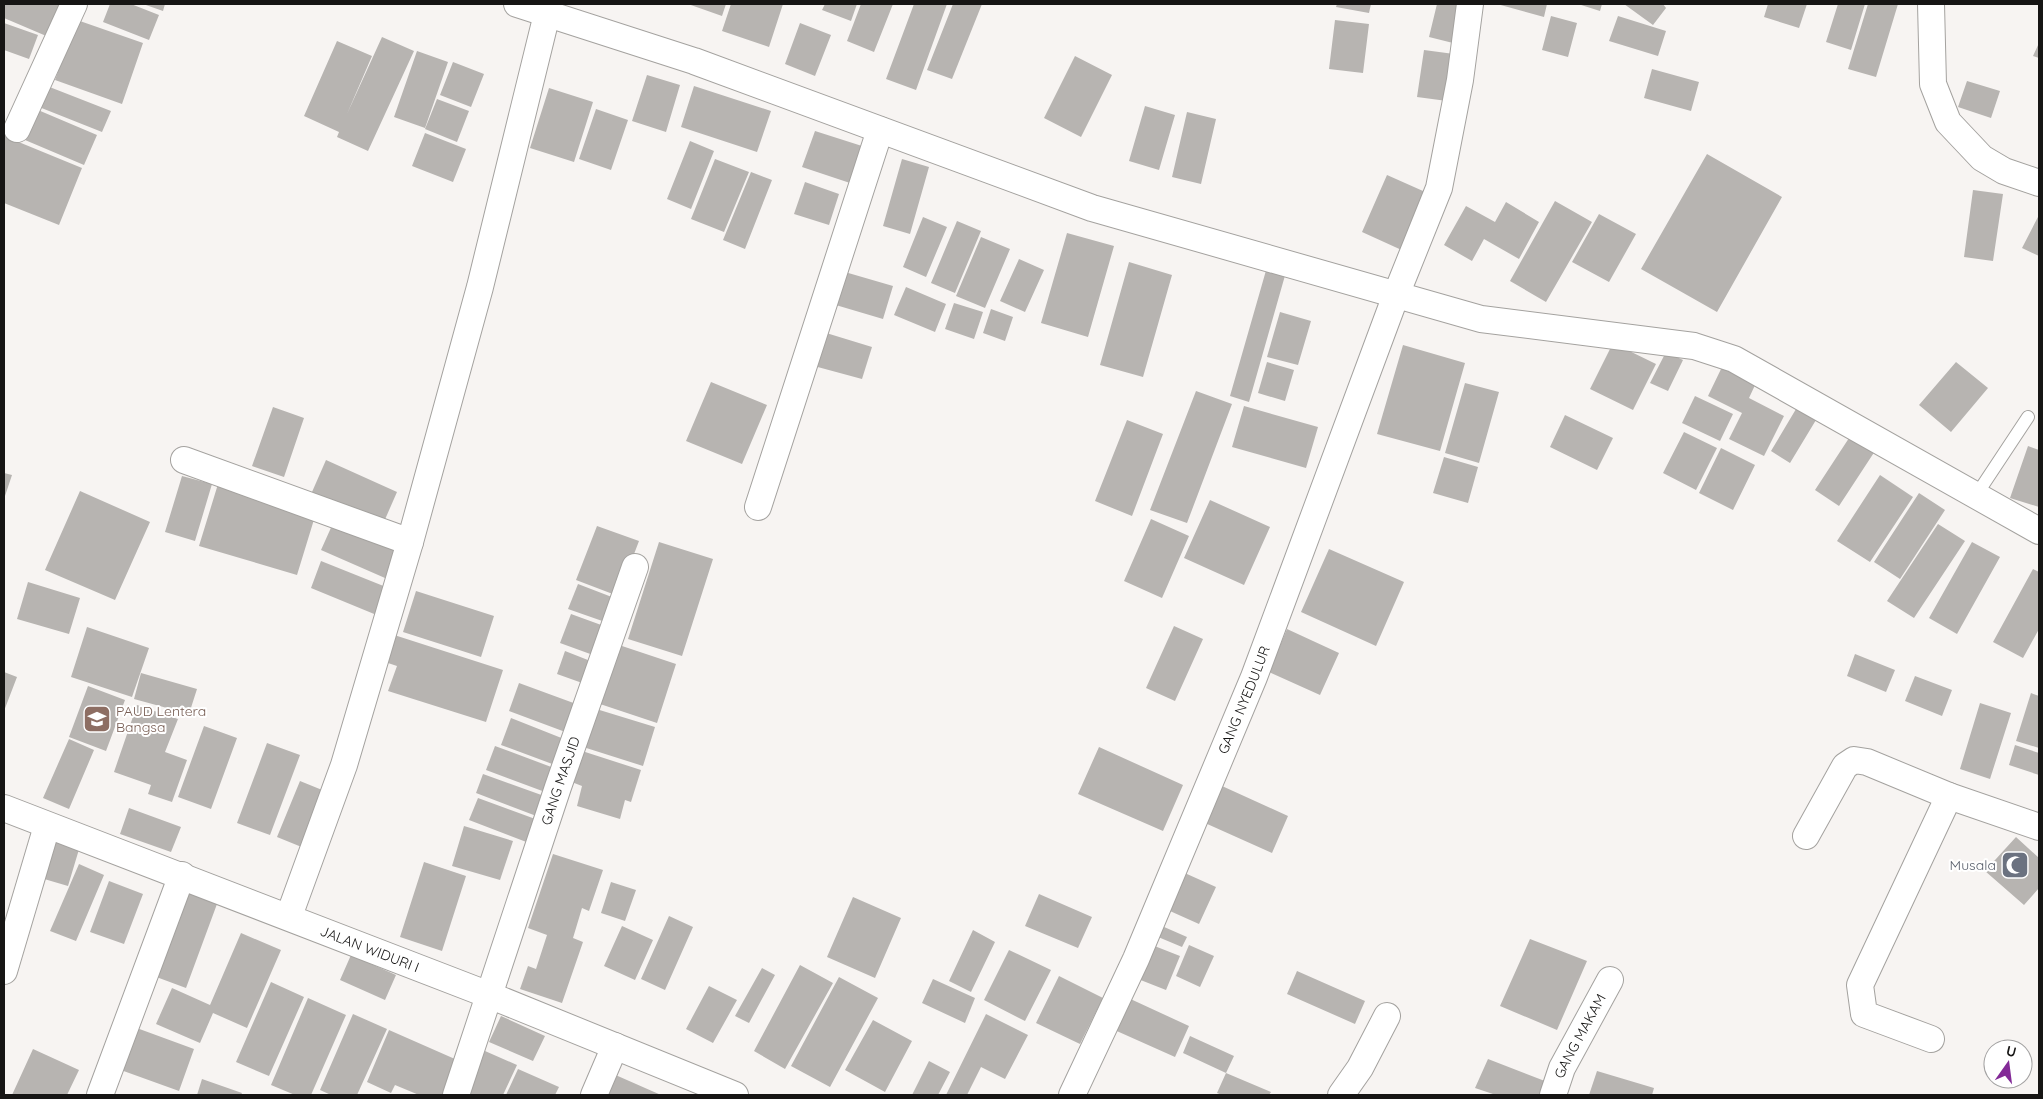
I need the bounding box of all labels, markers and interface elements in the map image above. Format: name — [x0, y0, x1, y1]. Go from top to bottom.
street label: GANG NYEDULUR — [1214, 643, 1274, 757]
place label: PAUD Lentera Bangsa — [116, 702, 206, 736]
school or university icon: PAUD Lentera Bangsa — [82, 704, 112, 734]
street label: GANG MASJID — [537, 734, 584, 828]
mosque icon: Musala — [2000, 850, 2030, 880]
place label: Musala — [1950, 856, 1996, 874]
street label: JALAN WIDURI I — [318, 922, 422, 976]
street label: GANG MAKAM — [1550, 991, 1610, 1080]
north arrow — [1983, 1039, 2033, 1089]
text: U — [2004, 1041, 2018, 1061]

